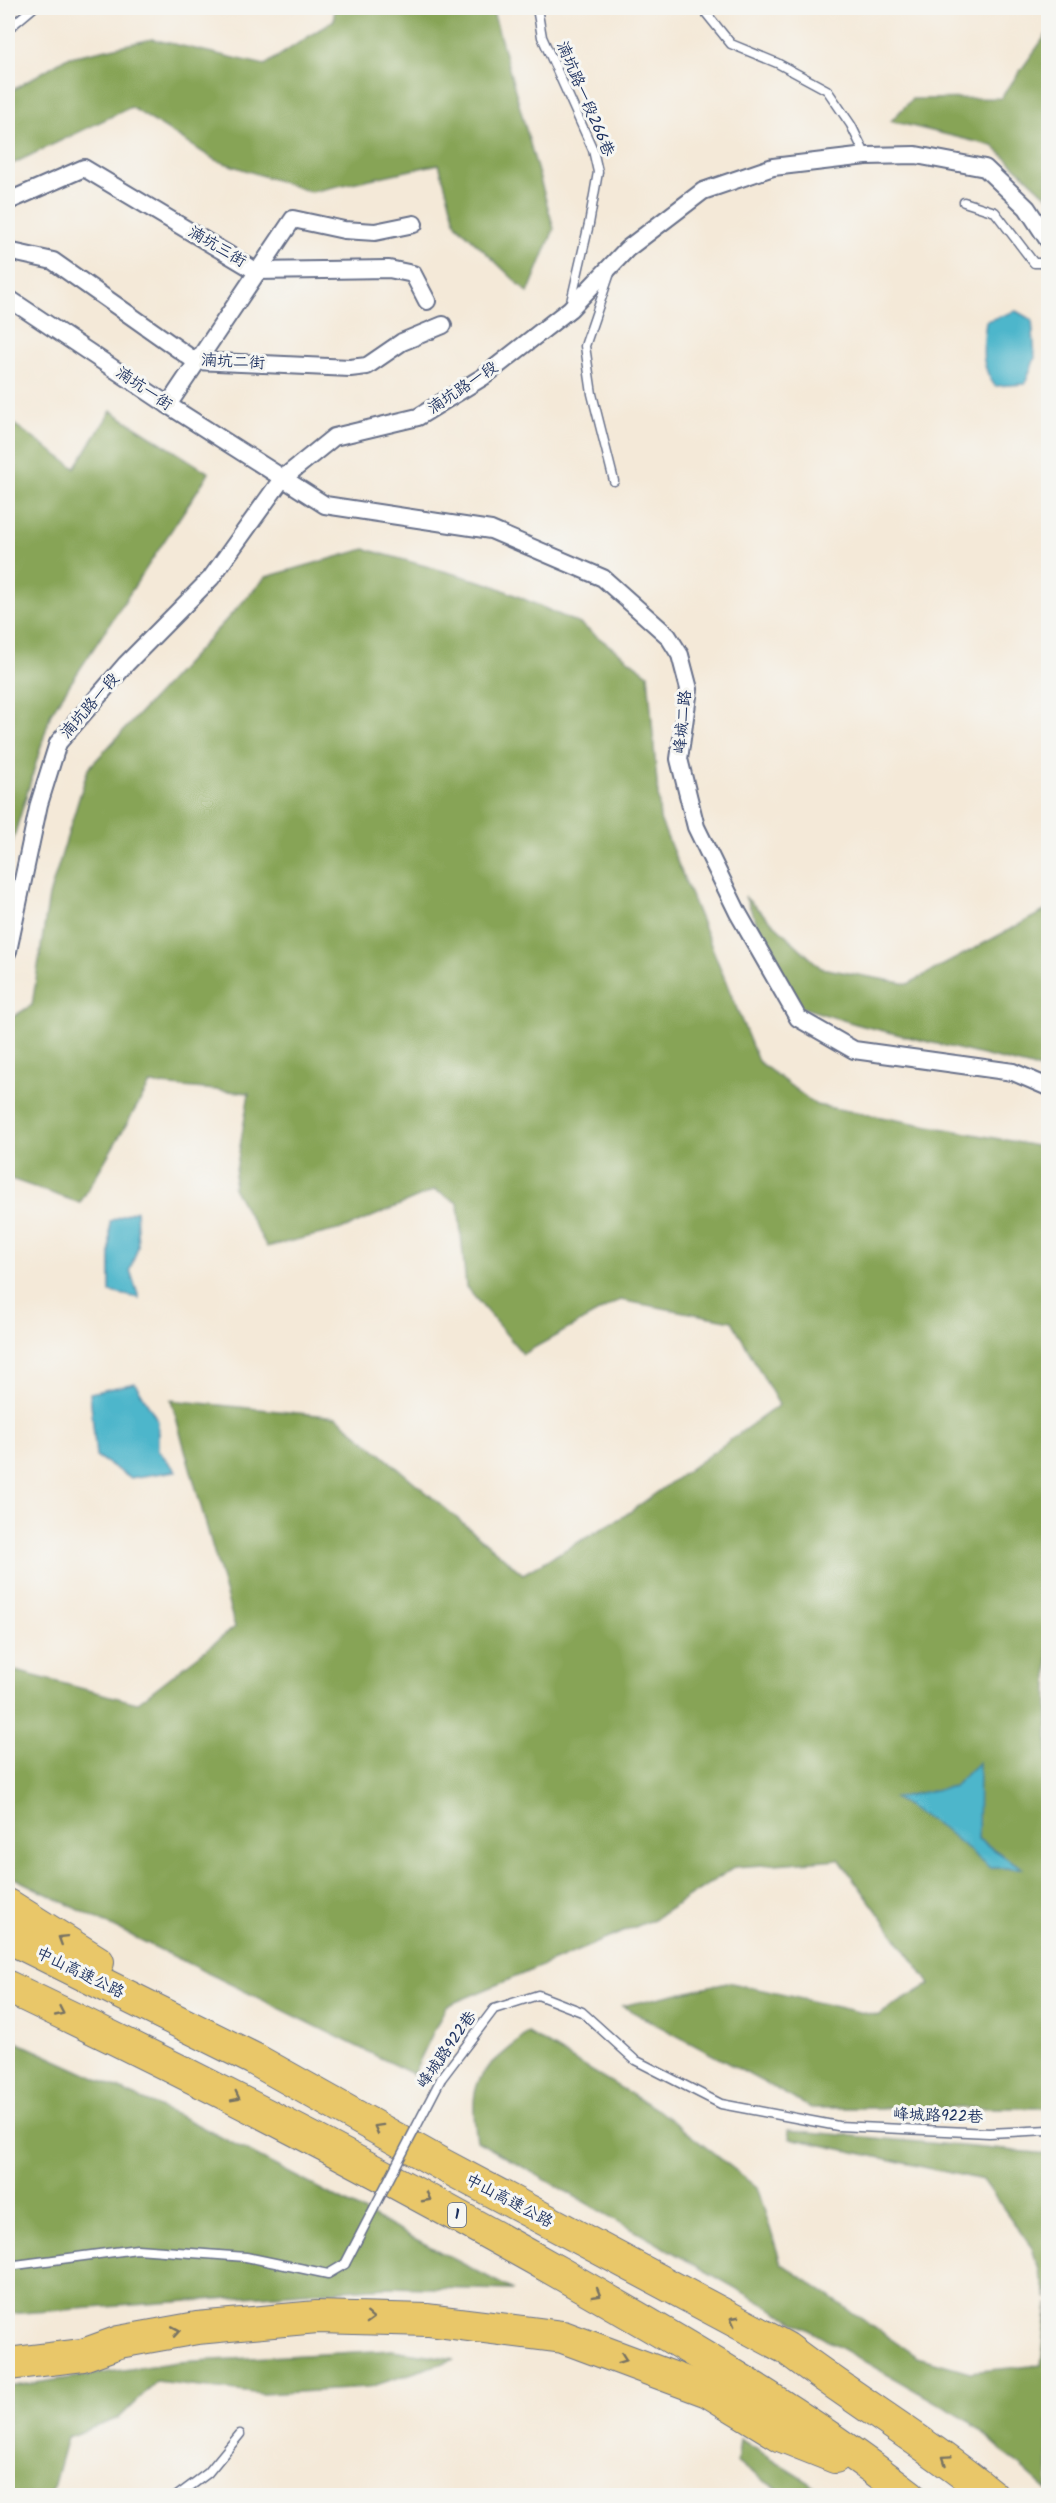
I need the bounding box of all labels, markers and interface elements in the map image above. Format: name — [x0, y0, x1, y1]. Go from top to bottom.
street label: 湳坑路一段266巷 — [549, 37, 621, 161]
street label: 湳坑三街 — [183, 220, 251, 274]
street label: 湳坑二街 — [200, 348, 266, 376]
street label: 湳坑路一段 — [423, 355, 503, 421]
street label: 湳坑一街 — [110, 361, 178, 417]
street label: 湳坑路一段 — [54, 668, 126, 744]
street label: 峰城二路 — [668, 689, 698, 755]
one-way arrow — [58, 1935, 69, 1946]
street label: 中山高速公路 — [31, 1941, 129, 2005]
one-way arrow — [54, 2004, 65, 2016]
street label: 峰城路922巷 — [411, 2006, 483, 2094]
one-way arrow — [229, 2090, 240, 2102]
street label: 峰城路922巷 — [892, 2102, 984, 2130]
one-way arrow — [373, 2124, 384, 2136]
street label: 中山高速公路 — [461, 2167, 557, 2235]
one-way arrow — [421, 2191, 431, 2202]
road number: 1 — [448, 2203, 466, 2227]
one-way arrow — [590, 2287, 601, 2298]
one-way arrow — [366, 2312, 375, 2324]
one-way arrow — [730, 2316, 740, 2327]
one-way arrow — [172, 2326, 181, 2338]
one-way arrow — [617, 2352, 628, 2364]
one-way arrow — [941, 2456, 952, 2467]

